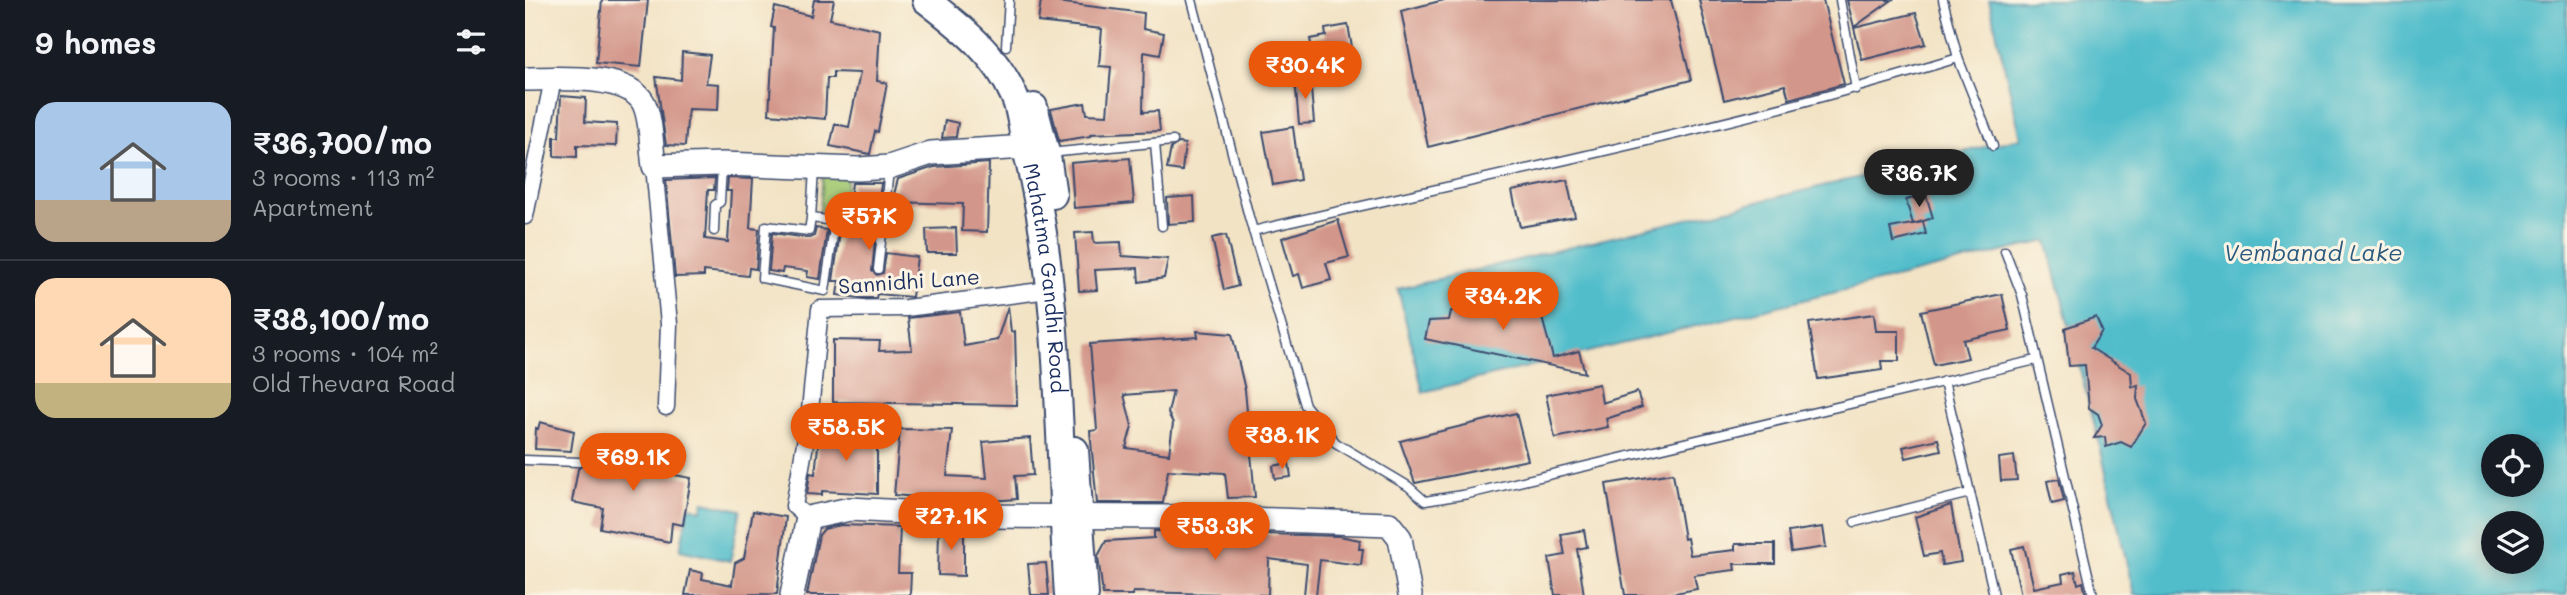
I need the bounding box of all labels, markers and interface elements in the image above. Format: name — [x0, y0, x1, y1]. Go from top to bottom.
text: 9 homes — [35, 22, 156, 62]
icon: filters — [452, 23, 490, 61]
pin: ₹30.4K — [1248, 42, 1362, 101]
text: ₹30.4K — [1265, 49, 1345, 79]
text: ₹36,700/mo — [252, 122, 432, 162]
icon: home — [91, 130, 175, 214]
pin: ₹36.7K — [1862, 150, 1976, 209]
text: ₹36.7K — [1880, 157, 1958, 187]
street label: Mahatma Gandhi Road — [1018, 160, 1073, 394]
text: 3 rooms · 113 m² — [252, 162, 434, 192]
text: Apartment — [252, 192, 374, 222]
pin: ₹57K — [828, 192, 910, 252]
text: ₹57K — [841, 200, 897, 230]
water label: Vembanad Lake — [2224, 237, 2402, 267]
street label: Sannidhi Lane — [837, 262, 981, 299]
pin: ₹34.2K — [1446, 272, 1560, 332]
text: ₹34.2K — [1464, 280, 1542, 310]
text: ₹38,100/mo — [252, 298, 429, 338]
icon: home — [91, 306, 175, 390]
text: 3 rooms · 104 m² — [252, 338, 438, 368]
text: Old Thevara Road — [252, 368, 455, 398]
pin: ₹58.5K — [789, 404, 903, 463]
text: ₹58.5K — [807, 411, 885, 441]
pin: ₹38.1K — [1225, 412, 1339, 471]
text: ₹38.1K — [1244, 419, 1320, 449]
pin: ₹69.1K — [576, 434, 690, 493]
map controls — [2481, 434, 2544, 574]
button: locate — [2481, 434, 2544, 497]
text: ₹69.1K — [595, 441, 671, 471]
pin: ₹27.1K — [894, 492, 1008, 552]
text: ₹27.1K — [914, 500, 988, 530]
pin: ₹53.3K — [1158, 503, 1272, 562]
text: ₹53.3K — [1176, 510, 1254, 540]
button: layers — [2481, 511, 2544, 574]

